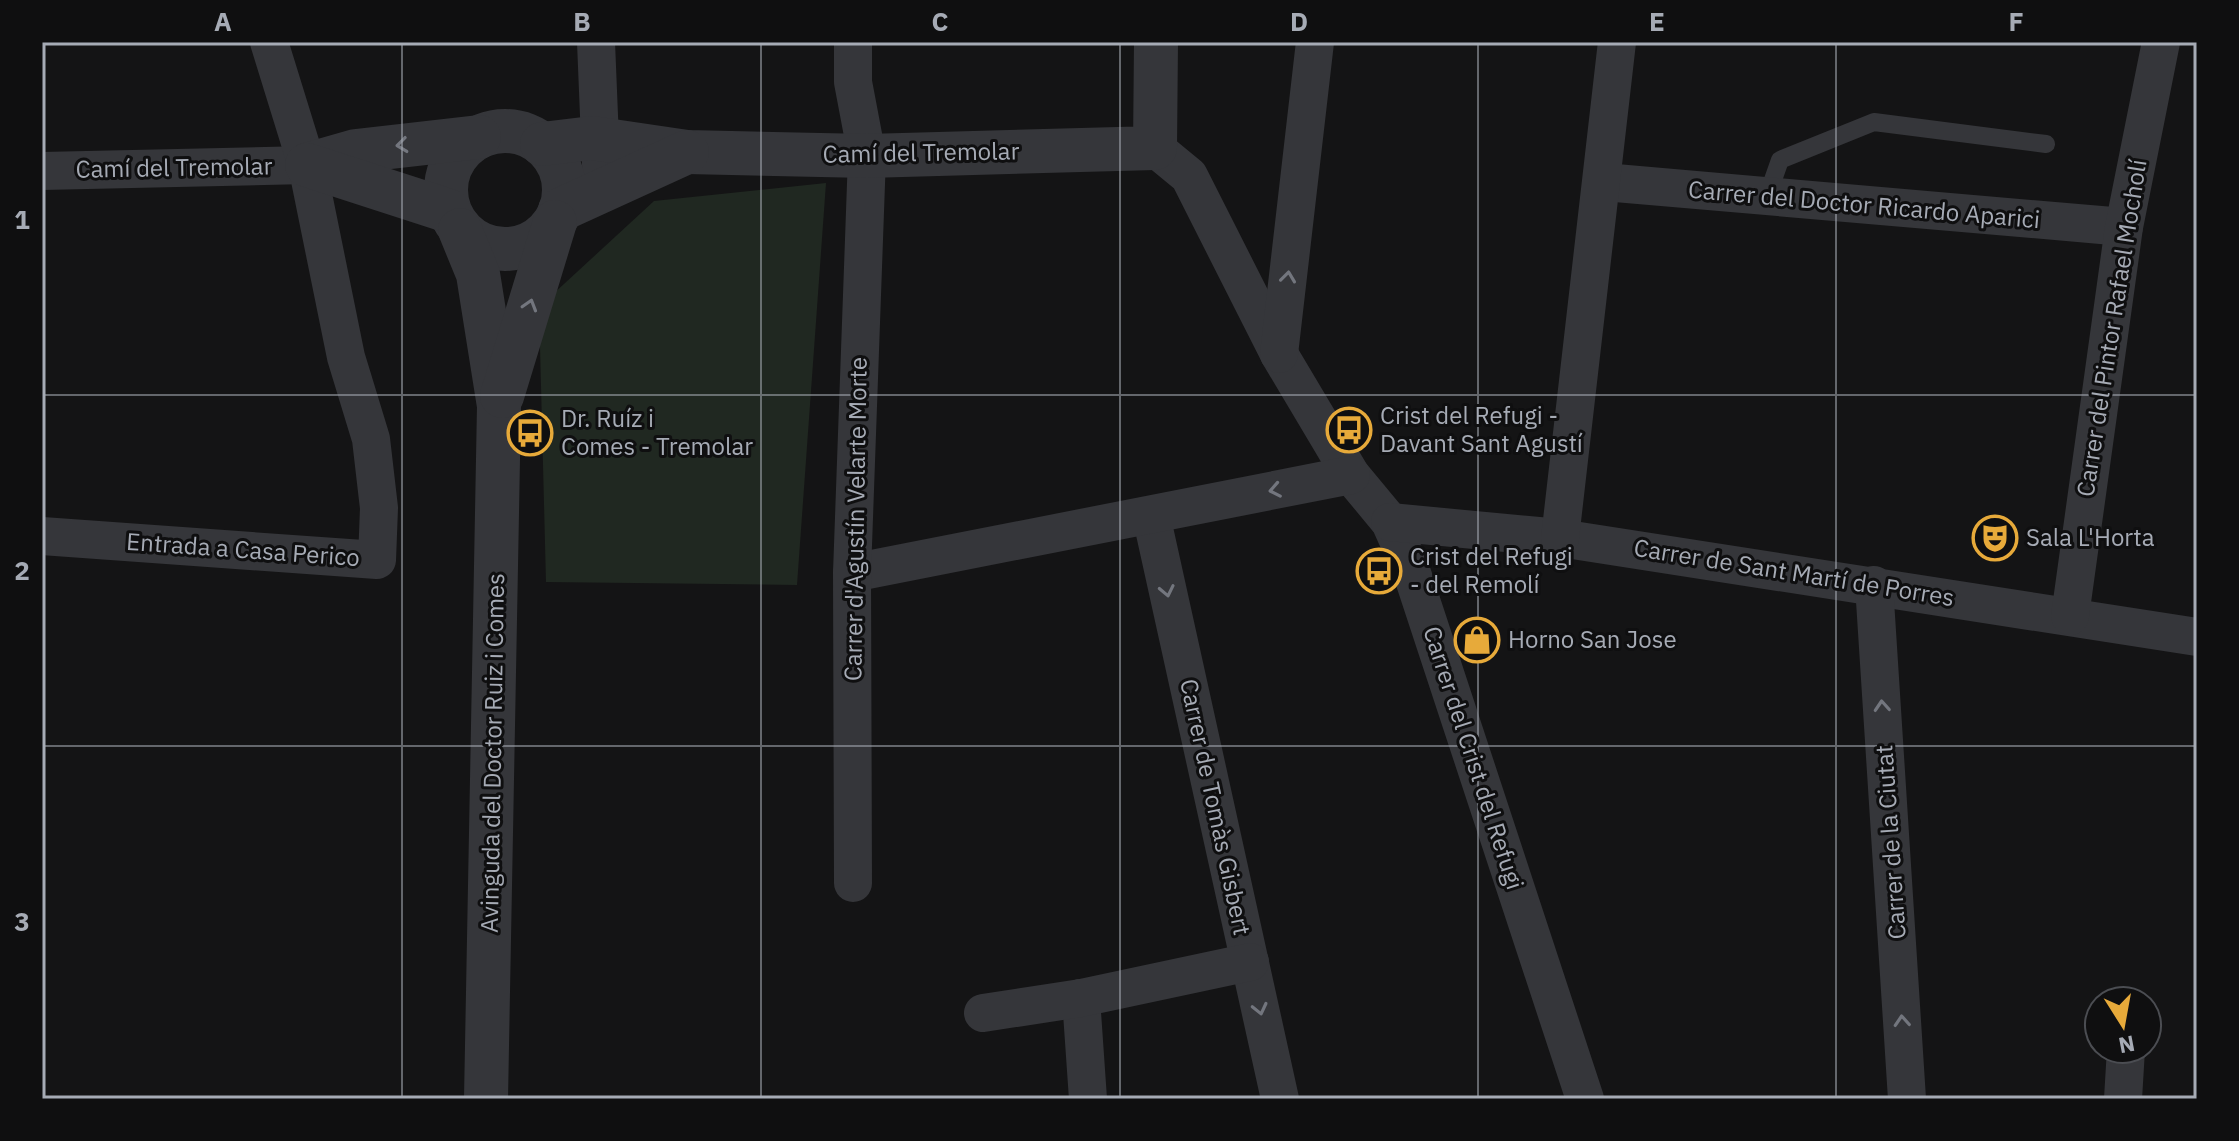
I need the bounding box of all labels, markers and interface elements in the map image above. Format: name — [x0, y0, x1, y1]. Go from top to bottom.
text: A — [214, 4, 232, 38]
text: B — [573, 4, 591, 38]
text: C — [932, 4, 949, 38]
text: D — [1290, 4, 1308, 38]
text: E — [1649, 4, 1665, 38]
text: F — [2008, 4, 2024, 38]
street label: Camí del Tremolar — [822, 134, 1020, 170]
one-way arrow — [395, 136, 408, 153]
street label: Camí del Tremolar — [75, 149, 273, 185]
street label: Carrer del Pintor Rafael Mocholí — [2069, 157, 2153, 499]
street label: Carrer del Doctor Ricardo Aparici — [1687, 173, 2041, 235]
text: 1 — [14, 202, 30, 236]
one-way arrow — [1279, 270, 1296, 283]
one-way arrow — [521, 299, 537, 312]
street label: Carrer d'Agustín Velarte Morte — [836, 357, 874, 681]
place label: Crist del Refugi - Davant Sant Agustí — [1380, 399, 1583, 459]
place label: Dr. Ruíz i Comes - Tremolar — [561, 402, 753, 462]
bus stop icon: Crist del Refugi - Davant Sant Agustí — [1325, 406, 1373, 454]
bus stop icon: Dr. Ruíz i Comes - Tremolar — [506, 409, 554, 457]
one-way arrow — [1268, 481, 1281, 498]
theatre icon: Sala L'Horta — [1971, 514, 2019, 562]
place label: Sala L'Horta — [2026, 521, 2155, 553]
street label: Entrada a Casa Perico — [125, 525, 361, 573]
street label: Carrer de Sant Martí de Porres — [1632, 531, 1957, 613]
place label: Crist del Refugi - del Remolí — [1410, 540, 1573, 600]
bus stop icon: Crist del Refugi - del Remolí — [1355, 547, 1403, 595]
text: 2 — [14, 553, 30, 587]
street label: Avinguda del Doctor Ruiz i Comes — [473, 573, 511, 933]
one-way arrow — [1158, 584, 1175, 597]
shop icon: Horno San Jose — [1453, 616, 1501, 664]
street label: Carrer del Crist del Refugi — [1416, 622, 1532, 893]
place label: Horno San Jose — [1508, 623, 1677, 655]
street label: Carrer de Tomàs Gisbert — [1173, 676, 1259, 938]
one-way arrow — [1874, 699, 1891, 712]
street label: Carrer de la Ciutat — [1867, 744, 1913, 940]
text: 3 — [14, 904, 30, 938]
north arrow — [2083, 985, 2163, 1065]
one-way arrow — [1251, 1001, 1268, 1015]
one-way arrow — [1894, 1014, 1911, 1027]
text: N — [2116, 1029, 2138, 1061]

